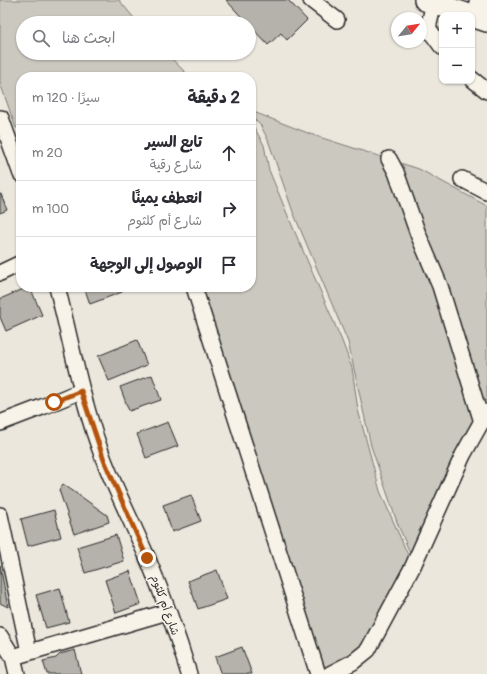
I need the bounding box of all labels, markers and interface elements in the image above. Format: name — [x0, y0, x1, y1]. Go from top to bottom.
north arrow — [391, 12, 427, 48]
map controls — [439, 12, 475, 84]
button: + — [439, 12, 475, 48]
search box — [16, 16, 256, 60]
icon: search — [30, 27, 52, 49]
text: ابحث هنا — [62, 29, 115, 48]
button: − — [439, 48, 475, 84]
text: 2 دقيقة — [188, 87, 240, 108]
text: سيرًا · 120 m — [32, 90, 100, 106]
text: تابع السير — [145, 133, 202, 152]
icon: ahead — [218, 142, 240, 164]
text: 20 m — [32, 145, 63, 161]
text: شارع رقية — [150, 157, 202, 173]
text: انعطف يمينًا — [132, 189, 202, 208]
icon: right — [218, 198, 240, 220]
text: 100 m — [32, 201, 69, 217]
text: شارع أم كلثوم — [127, 213, 202, 229]
icon: arrive — [218, 254, 240, 276]
text: الوصول إلى الوجهة — [90, 255, 202, 274]
route start — [45, 393, 63, 411]
route end — [138, 549, 156, 567]
street label: شارع أم كلثوم — [146, 573, 182, 638]

